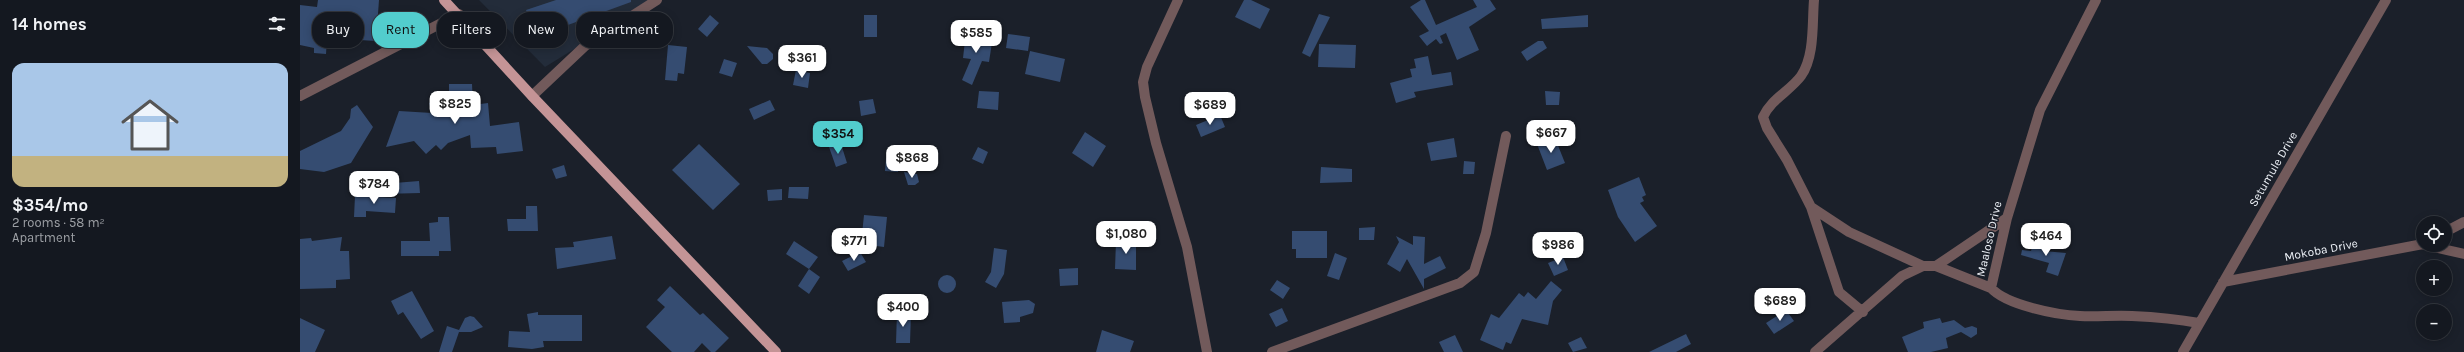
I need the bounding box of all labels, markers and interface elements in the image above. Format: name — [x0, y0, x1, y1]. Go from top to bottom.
chip: Buy — [312, 12, 364, 48]
chip: Rent — [372, 12, 429, 48]
chip: Filters — [437, 12, 506, 48]
chip: New — [514, 12, 568, 48]
chip: Apartment — [576, 12, 673, 48]
icon: filters — [266, 13, 288, 35]
text: 14 homes — [12, 14, 87, 34]
pin: $585 — [952, 20, 1000, 54]
text: $585 — [960, 25, 992, 40]
pin: $361 — [778, 45, 826, 79]
text: $361 — [787, 50, 817, 65]
icon: home — [114, 89, 186, 161]
pin: $825 — [431, 91, 479, 125]
pin: $689 — [1186, 92, 1234, 126]
text: $825 — [439, 96, 471, 111]
text: $689 — [1193, 97, 1227, 112]
pin: $667 — [1527, 120, 1575, 154]
pin: $354 — [814, 121, 862, 155]
text: $667 — [1535, 125, 1567, 140]
text: $354 — [822, 126, 854, 141]
street label: Setumule Drive — [2246, 129, 2300, 209]
pin: $868 — [888, 145, 936, 179]
text: $868 — [895, 150, 929, 165]
pin: $784 — [350, 171, 398, 205]
text: $784 — [358, 176, 390, 191]
text: $354/mo — [12, 195, 88, 215]
street label: Maaloso Drive — [1974, 200, 2004, 278]
text: 2 rooms · 58 m² — [12, 215, 105, 230]
map controls — [2416, 216, 2452, 340]
button: locate — [2416, 216, 2452, 252]
pin: $1,080 — [1093, 221, 1159, 255]
pin: $464 — [2022, 223, 2070, 257]
text: $1,080 — [1105, 226, 1147, 241]
pin: $771 — [830, 228, 878, 262]
text: $464 — [2030, 228, 2062, 243]
text: Apartment — [12, 230, 75, 245]
pin: $986 — [1534, 232, 1582, 266]
text: $771 — [841, 233, 867, 248]
street label: Mokoba Drive — [2283, 236, 2359, 264]
text: $986 — [1541, 237, 1575, 252]
button: + — [2416, 260, 2452, 296]
pin: $689 — [1756, 288, 1804, 322]
text: $689 — [1763, 293, 1797, 308]
pin: $400 — [879, 294, 927, 328]
text: $400 — [886, 299, 920, 314]
button: − — [2416, 304, 2452, 340]

